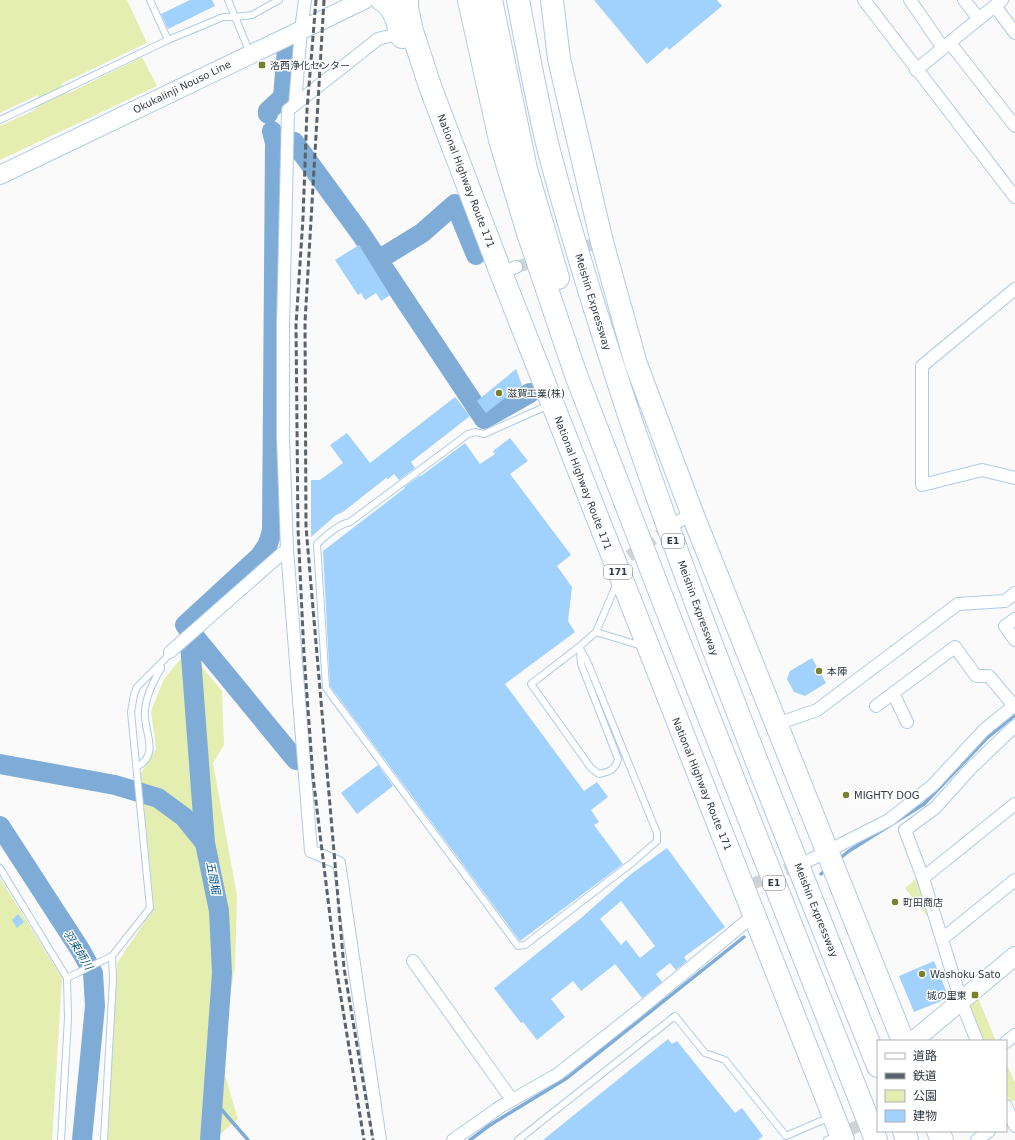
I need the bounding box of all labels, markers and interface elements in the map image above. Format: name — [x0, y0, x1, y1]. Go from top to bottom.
street label: Okukaiinji Nouso Line — [131, 59, 233, 115]
marker: 洛西浄化センター — [257, 60, 267, 70]
place label: 洛西浄化センター — [270, 60, 350, 71]
street label: National Highway Route 171 — [435, 112, 497, 250]
street label: Meishin Expressway — [573, 252, 613, 352]
marker: 滋賀工業(株) — [494, 388, 504, 398]
place label: 滋賀工業(株) — [507, 388, 565, 399]
street label: National Highway Route 171 — [552, 414, 614, 552]
road number: E1 — [662, 534, 684, 548]
street label: Meishin Expressway — [676, 559, 720, 657]
road number: 171 — [604, 565, 632, 579]
marker: 本陣 — [814, 666, 824, 676]
place label: 本陣 — [827, 666, 847, 677]
street label: National Highway Route 171 — [670, 716, 734, 852]
marker: MIGHTY DOG — [841, 790, 851, 800]
place label: MIGHTY DOG — [854, 790, 920, 801]
water label: 五間堀 — [203, 861, 223, 897]
street label: Meishin Expressway — [792, 861, 840, 959]
road number: E1 — [763, 876, 785, 890]
marker: 町田商店 — [890, 897, 900, 907]
place label: 町田商店 — [903, 897, 943, 908]
water label: 羽束師川 — [61, 928, 96, 973]
marker: Washoku Sato — [917, 969, 927, 979]
place label: Washoku Sato — [930, 969, 1001, 980]
place label: 城の里東 — [927, 990, 967, 1001]
marker: 城の里東 — [970, 990, 980, 1000]
legend — [877, 1040, 1007, 1132]
text: 道路 — [913, 1049, 937, 1063]
text: 鉄道 — [913, 1069, 937, 1083]
text: 公園 — [913, 1089, 937, 1103]
text: 建物 — [913, 1109, 937, 1123]

